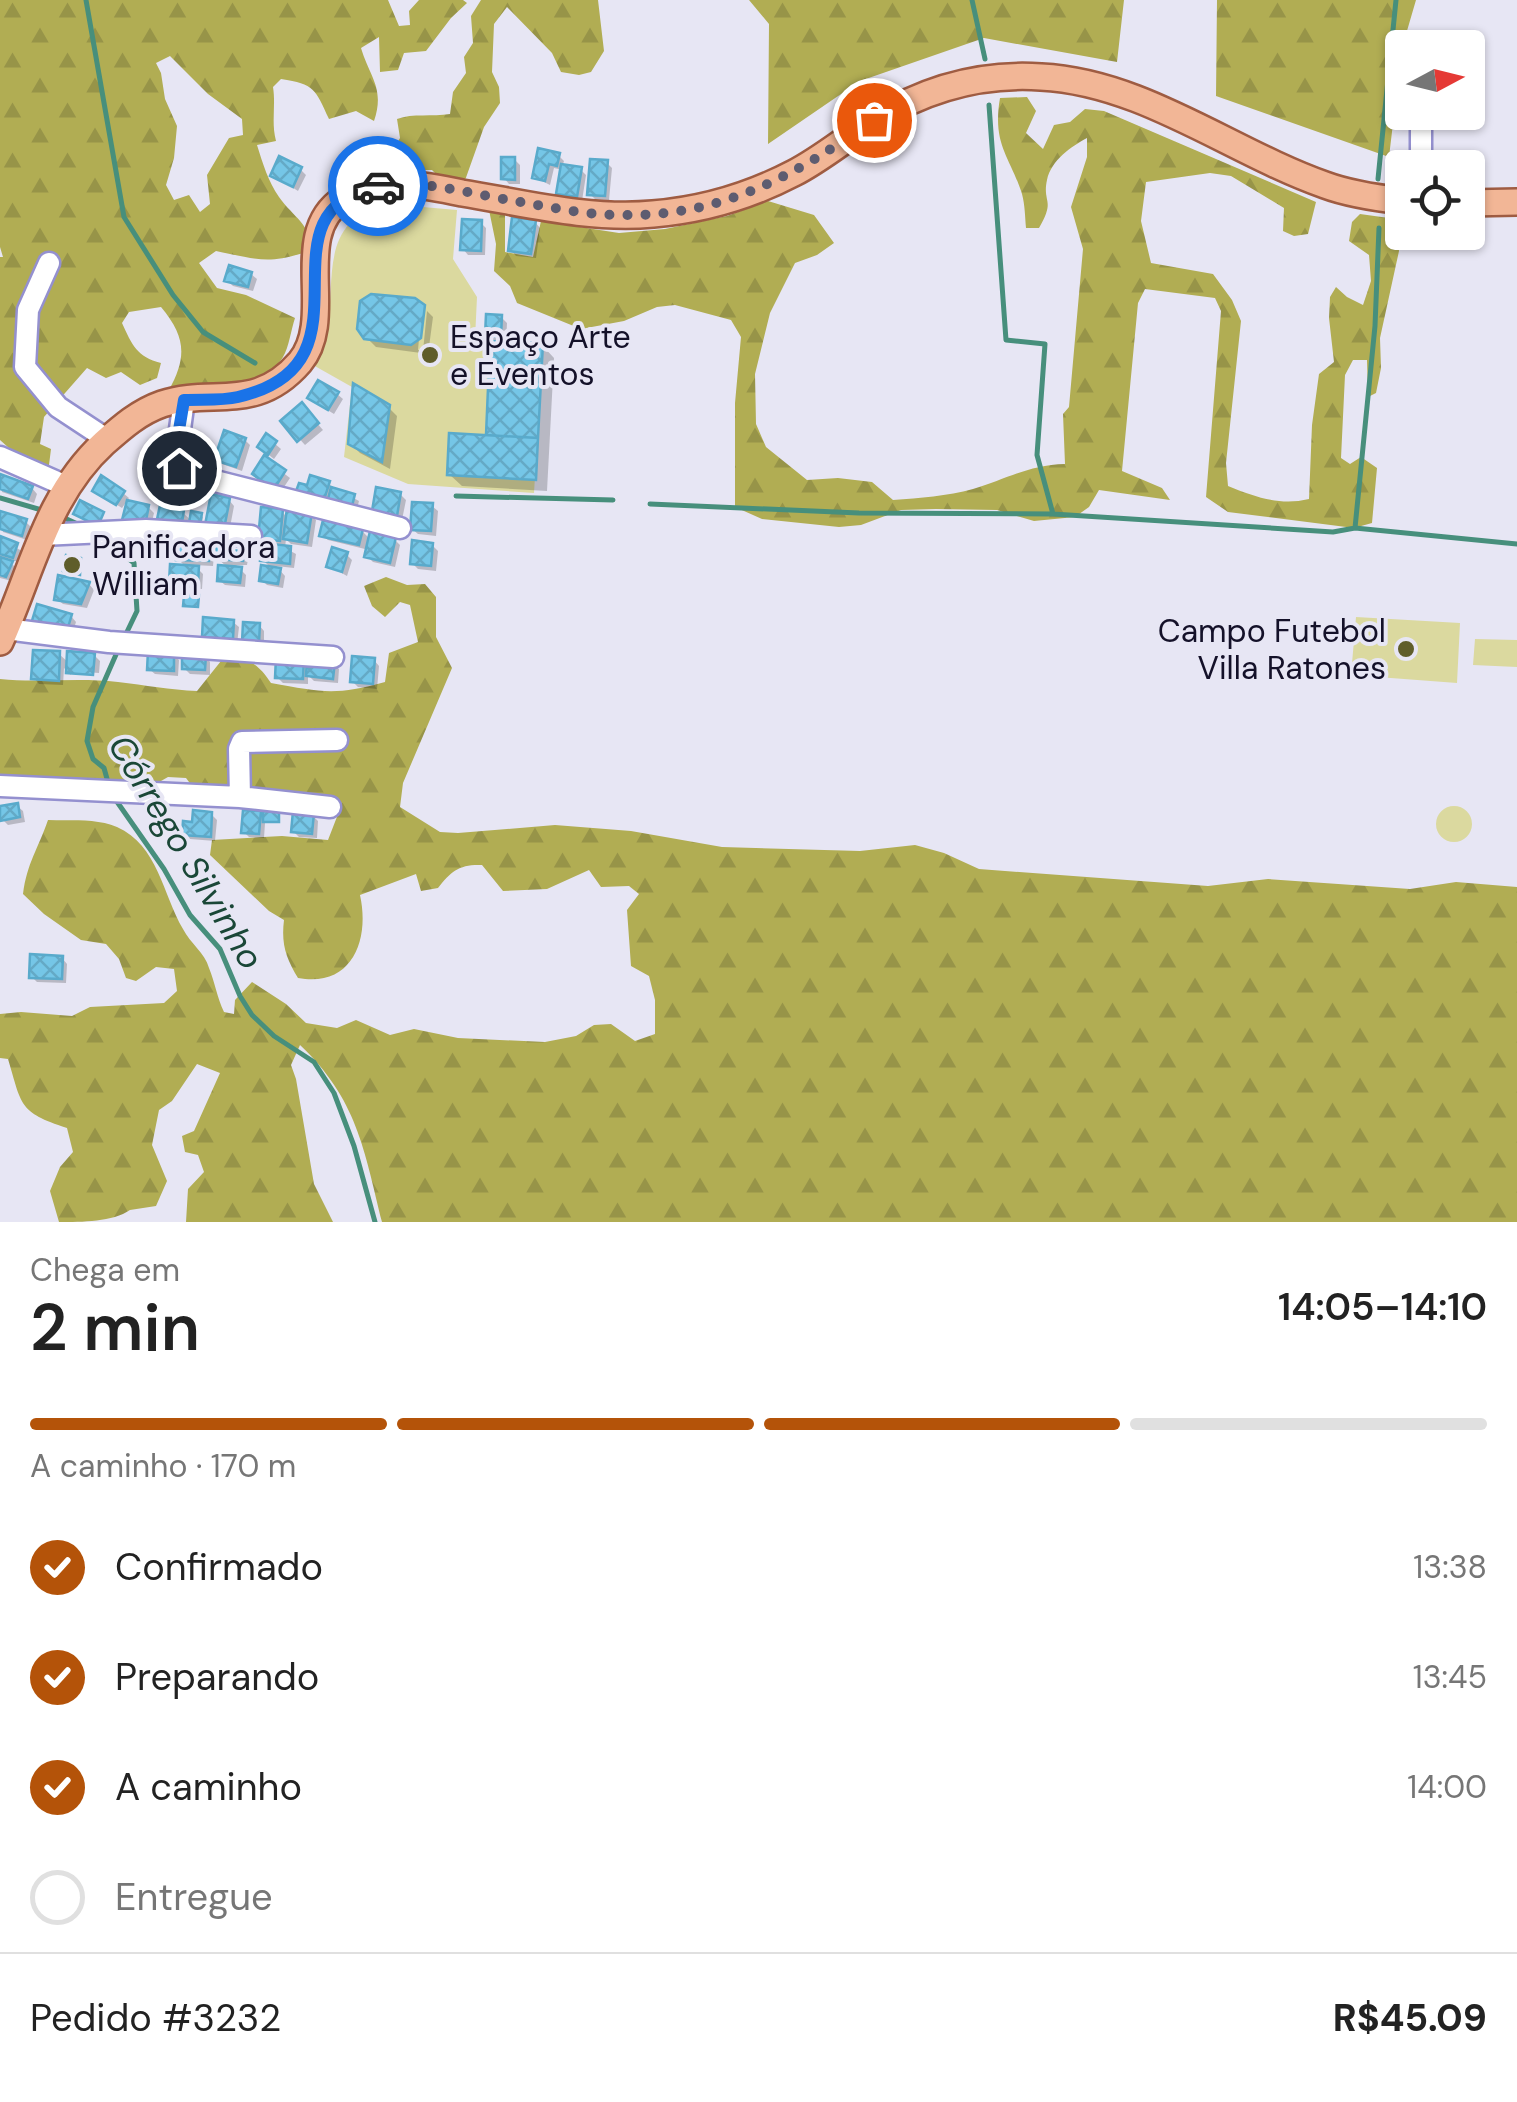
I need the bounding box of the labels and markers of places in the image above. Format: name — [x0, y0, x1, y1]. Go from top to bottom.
pin — [832, 78, 917, 163]
place label: Espaço Arte e Eventos — [450, 316, 631, 395]
marker: Espaço Arte e Eventos — [419, 344, 441, 366]
pin — [137, 426, 222, 511]
place label: Panificadora William — [92, 526, 275, 605]
marker: Panificadora William — [61, 554, 83, 576]
place label: Campo Futebol Villa Ratones — [1158, 610, 1386, 689]
marker: Campo Futebol Villa Ratones — [1395, 638, 1417, 660]

